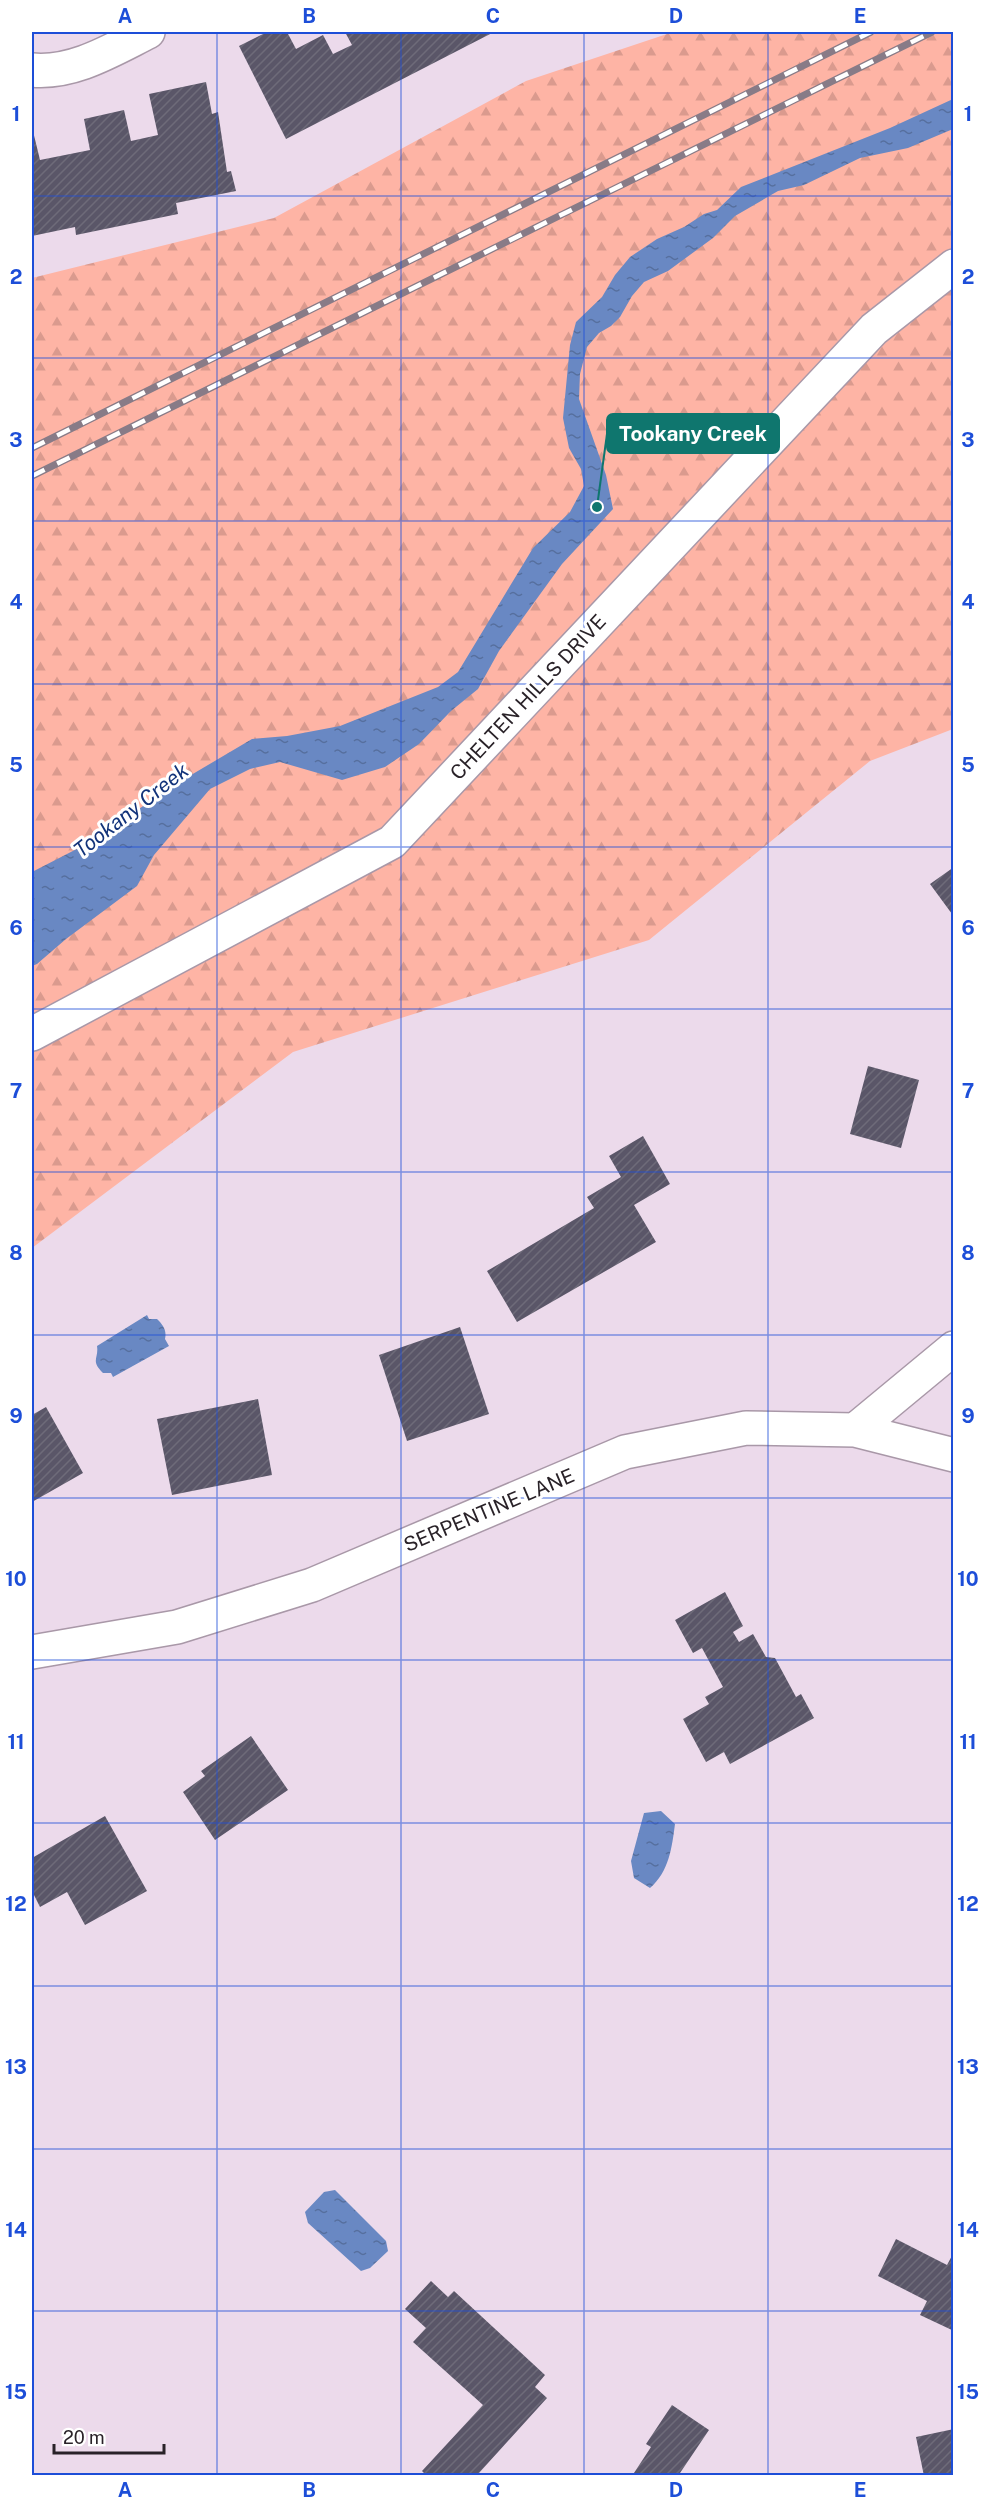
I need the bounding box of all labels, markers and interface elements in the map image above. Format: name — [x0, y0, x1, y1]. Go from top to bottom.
text: A — [118, 4, 132, 28]
text: B — [302, 4, 316, 28]
text: C — [486, 4, 500, 28]
text: D — [669, 4, 683, 28]
text: E — [854, 4, 866, 28]
text: 1 — [12, 102, 20, 126]
text: 1 — [964, 102, 972, 126]
text: 2 — [10, 265, 22, 289]
text: 2 — [962, 265, 974, 289]
callout: Tookany Creek — [607, 414, 779, 453]
text: Tookany Creek — [619, 421, 767, 446]
text: 3 — [9, 428, 23, 452]
text: 3 — [961, 428, 975, 452]
text: 4 — [9, 590, 23, 614]
text: 4 — [961, 590, 975, 614]
street label: CHELTEN HILLS DRIVE — [445, 609, 611, 785]
text: 5 — [9, 753, 23, 777]
text: 5 — [961, 753, 975, 777]
water label: Tookany Creek — [69, 757, 194, 862]
text: 6 — [9, 916, 23, 940]
text: 6 — [961, 916, 975, 940]
text: 7 — [10, 1079, 22, 1103]
text: 7 — [962, 1079, 974, 1103]
text: 8 — [9, 1241, 23, 1265]
text: 8 — [961, 1241, 975, 1265]
text: 9 — [9, 1404, 23, 1428]
text: 9 — [961, 1404, 975, 1428]
street label: SERPENTINE LANE — [400, 1463, 578, 1557]
text: 10 — [5, 1567, 27, 1591]
text: 10 — [957, 1567, 979, 1591]
text: 11 — [7, 1730, 25, 1754]
text: 11 — [959, 1730, 977, 1754]
text: 12 — [5, 1892, 27, 1916]
text: 12 — [957, 1892, 979, 1916]
text: 13 — [5, 2055, 27, 2079]
text: 13 — [957, 2055, 979, 2079]
text: 14 — [5, 2218, 27, 2242]
text: 14 — [957, 2218, 979, 2242]
text: 15 — [5, 2380, 27, 2404]
text: 15 — [957, 2380, 979, 2404]
scale bar — [54, 2417, 164, 2455]
text: 20 m — [63, 2427, 105, 2448]
text: A — [118, 2478, 132, 2502]
text: B — [302, 2478, 316, 2502]
text: C — [486, 2478, 500, 2502]
text: D — [669, 2478, 683, 2502]
text: E — [854, 2478, 866, 2502]

